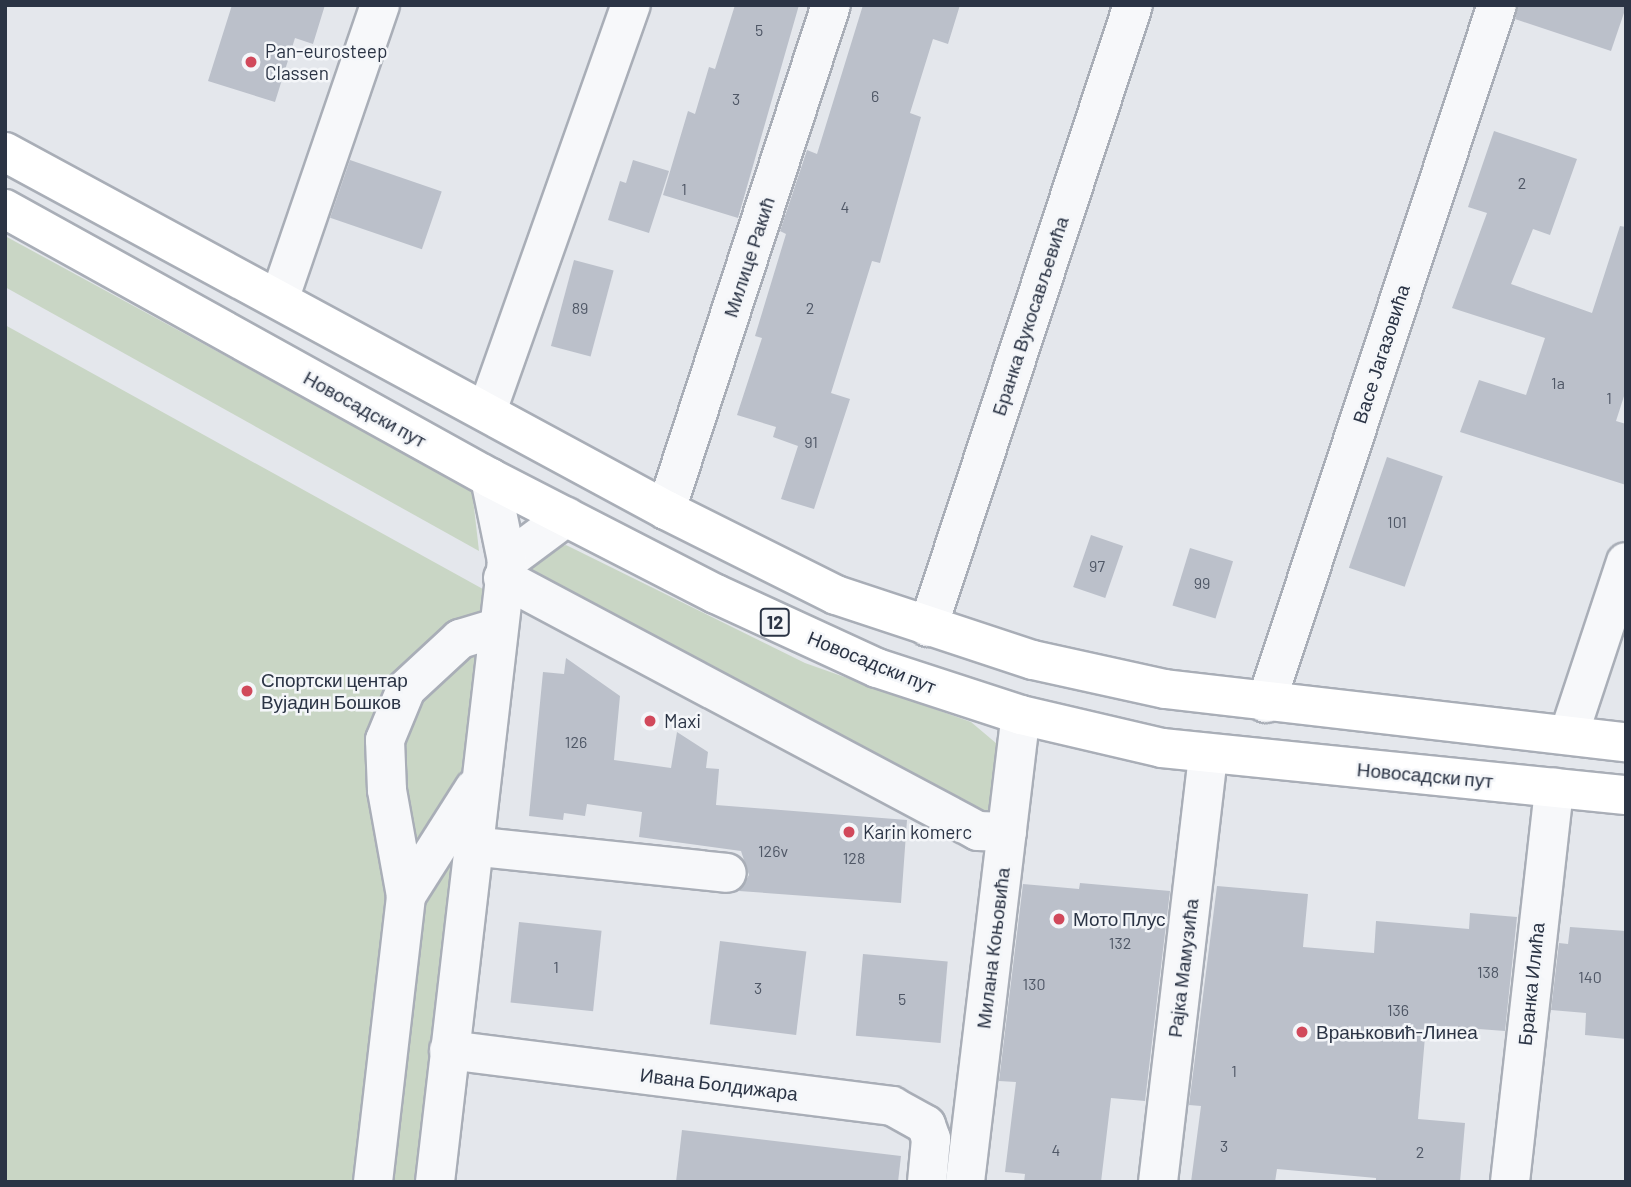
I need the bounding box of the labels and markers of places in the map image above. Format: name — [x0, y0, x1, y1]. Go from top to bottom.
place label: Pan-eurosteep Classen — [265, 40, 387, 84]
marker: Pan-eurosteep Classen — [243, 54, 259, 70]
place label: Спортски центар Вујадин Бошков — [261, 669, 408, 713]
marker: Спортски центар Вујадин Бошков — [239, 683, 255, 699]
place label: Maxi — [664, 710, 701, 732]
marker: Maxi — [642, 713, 658, 729]
place label: Karin komerc — [863, 821, 972, 843]
marker: Karin komerc — [841, 824, 857, 840]
place label: Мото Плус — [1073, 908, 1166, 930]
marker: Мото Плус — [1051, 911, 1067, 927]
place label: Врањковић-Линеа — [1316, 1021, 1478, 1043]
marker: Врањковић-Линеа — [1294, 1024, 1310, 1040]

